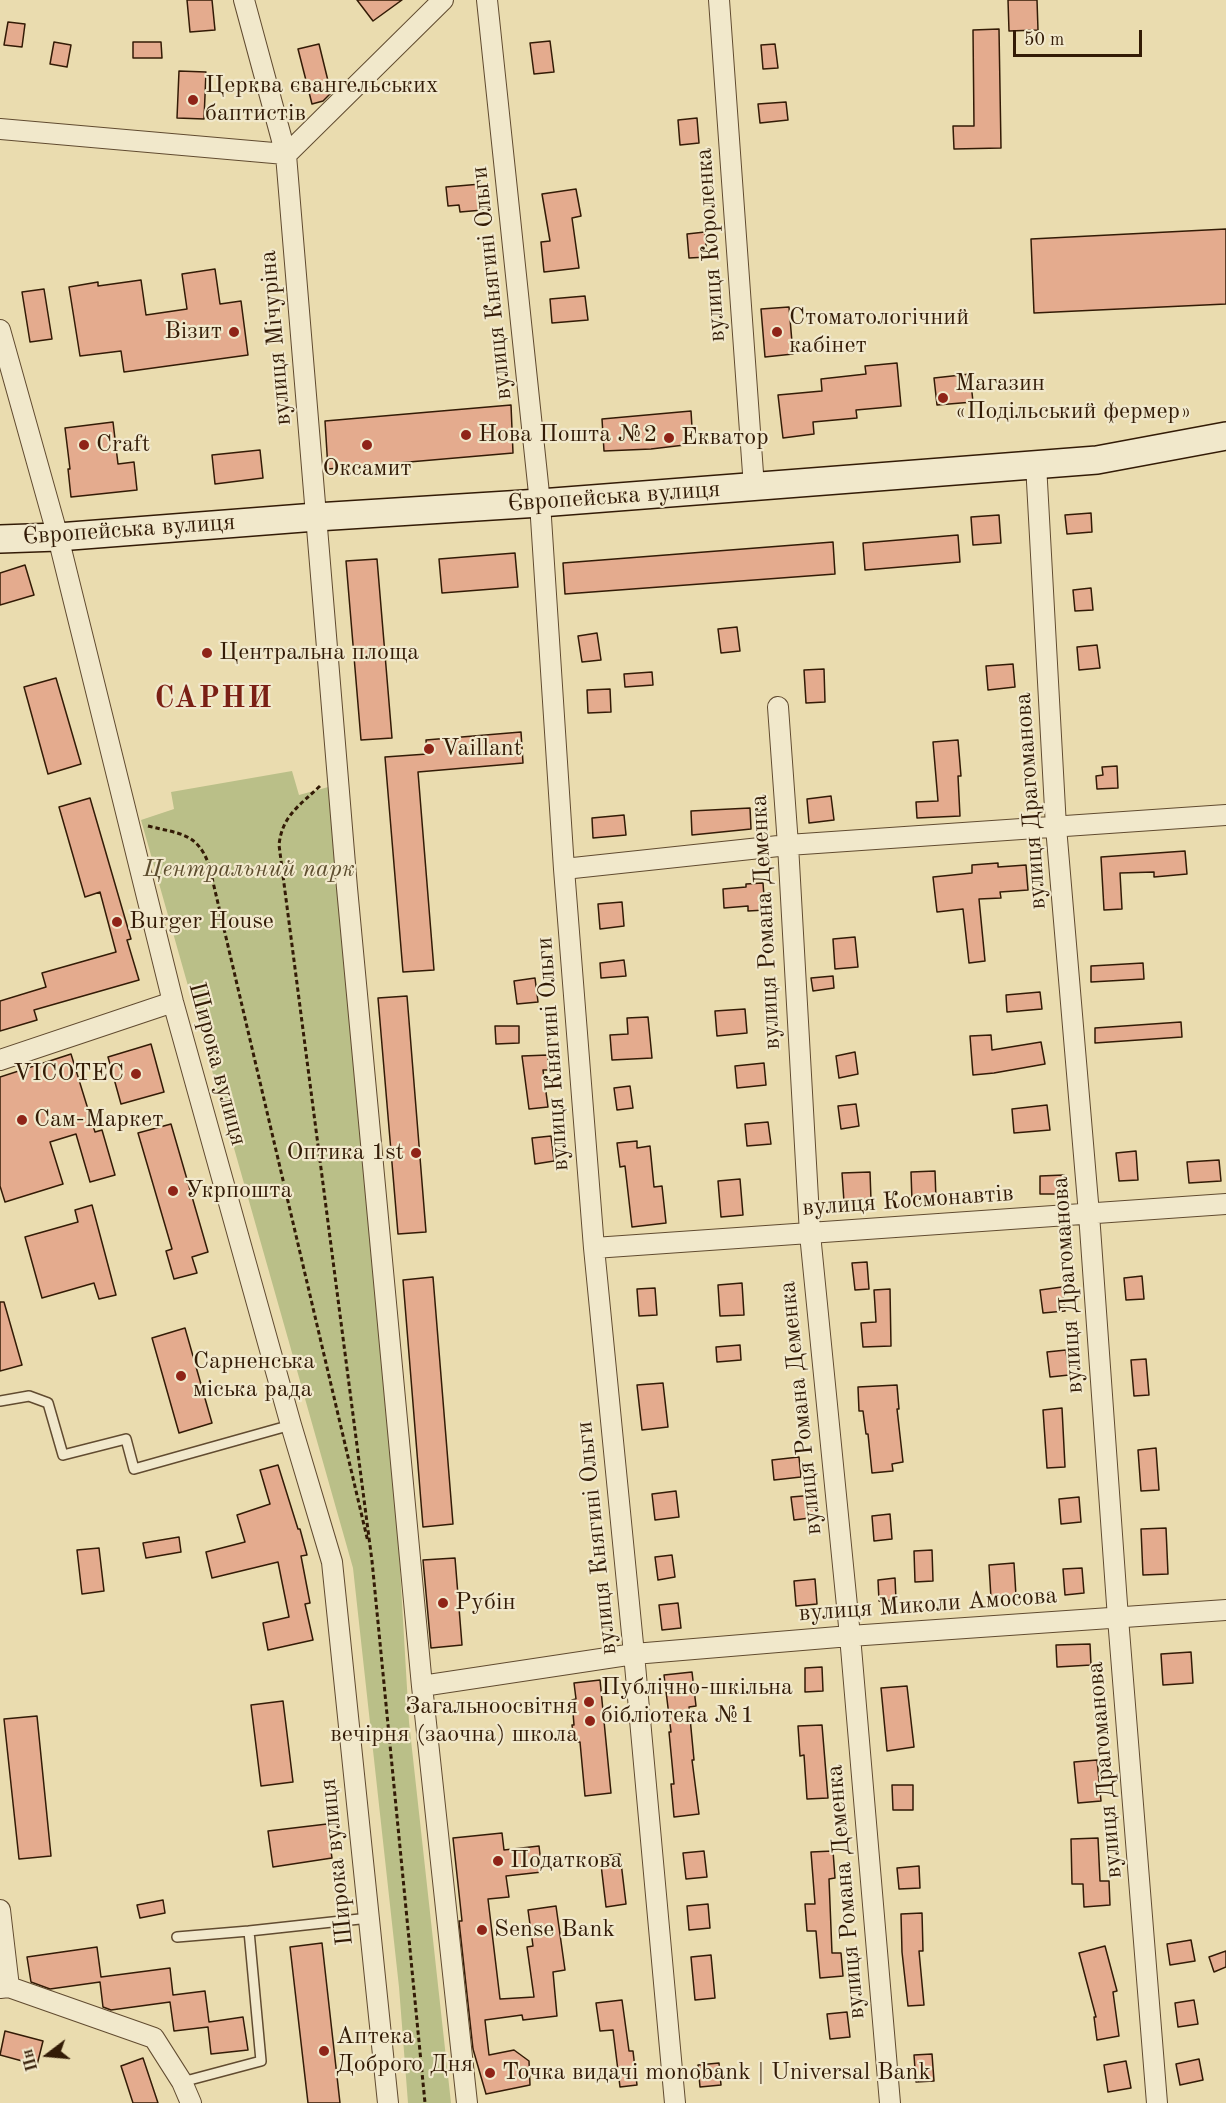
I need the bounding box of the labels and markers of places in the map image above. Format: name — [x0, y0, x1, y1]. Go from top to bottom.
place label: Церква євангельських баптистів — [205, 72, 438, 128]
marker: Церква євангельських баптистів — [186, 93, 200, 107]
place label: Стоматологічний кабінет — [789, 304, 969, 360]
place label: Візит — [164, 318, 222, 346]
marker: Візит — [227, 325, 241, 339]
marker: Стоматологічний кабінет — [770, 325, 784, 339]
place label: Магазин «Подільський фермер» — [955, 370, 1191, 426]
marker: Магазин «Подільський фермер» — [936, 391, 950, 405]
place label: Нова Пошта №2 — [478, 421, 657, 449]
place label: Екватор — [681, 424, 769, 452]
marker: Нова Пошта №2 — [459, 428, 473, 442]
place label: Craft — [96, 431, 150, 459]
marker: Екватор — [662, 431, 676, 445]
marker: Craft — [77, 438, 91, 452]
marker: Оксамит — [360, 438, 374, 452]
place label: Оксамит — [322, 455, 412, 483]
place label: Центральна площа — [219, 639, 419, 667]
marker: Центральна площа — [200, 646, 214, 660]
place label: Vaillant — [441, 735, 522, 763]
marker: Vaillant — [422, 742, 436, 756]
place label: Burger House — [129, 908, 274, 936]
marker: Burger House — [110, 915, 124, 929]
place label: VICOTEC — [13, 1060, 124, 1088]
marker: VICOTEC — [129, 1067, 143, 1081]
place label: Сам-Маркет — [34, 1106, 163, 1134]
marker: Сам-Маркет — [15, 1113, 29, 1127]
place label: Оптика 1st — [286, 1139, 404, 1167]
marker: Оптика 1st — [409, 1146, 423, 1160]
place label: Укрпошта — [185, 1177, 292, 1205]
marker: Укрпошта — [166, 1184, 180, 1198]
place label: Сарненська міська рада — [193, 1348, 315, 1404]
marker: Сарненська міська рада — [174, 1369, 188, 1383]
place label: Рубін — [455, 1589, 516, 1617]
marker: Рубін — [436, 1596, 450, 1610]
place label: Публічно-шкільна бібліотека №1 — [601, 1674, 793, 1730]
place label: Загальноосвітня вечірня (заочна) школа — [330, 1693, 578, 1749]
marker: Публічно-шкільна бібліотека №1 — [582, 1695, 596, 1709]
marker: Загальноосвітня вечірня (заочна) школа — [583, 1714, 597, 1728]
place label: Податкова — [510, 1847, 622, 1875]
marker: Податкова — [491, 1854, 505, 1868]
place label: Sense Bank — [494, 1916, 615, 1944]
marker: Sense Bank — [475, 1923, 489, 1937]
place label: Аптека Доброго Дня — [336, 2023, 473, 2079]
marker: Аптека Доброго Дня — [317, 2044, 331, 2058]
place label: Точка видачі monobank | Universal Bank — [502, 2059, 931, 2087]
marker: Точка видачі monobank | Universal Bank — [483, 2066, 497, 2080]

